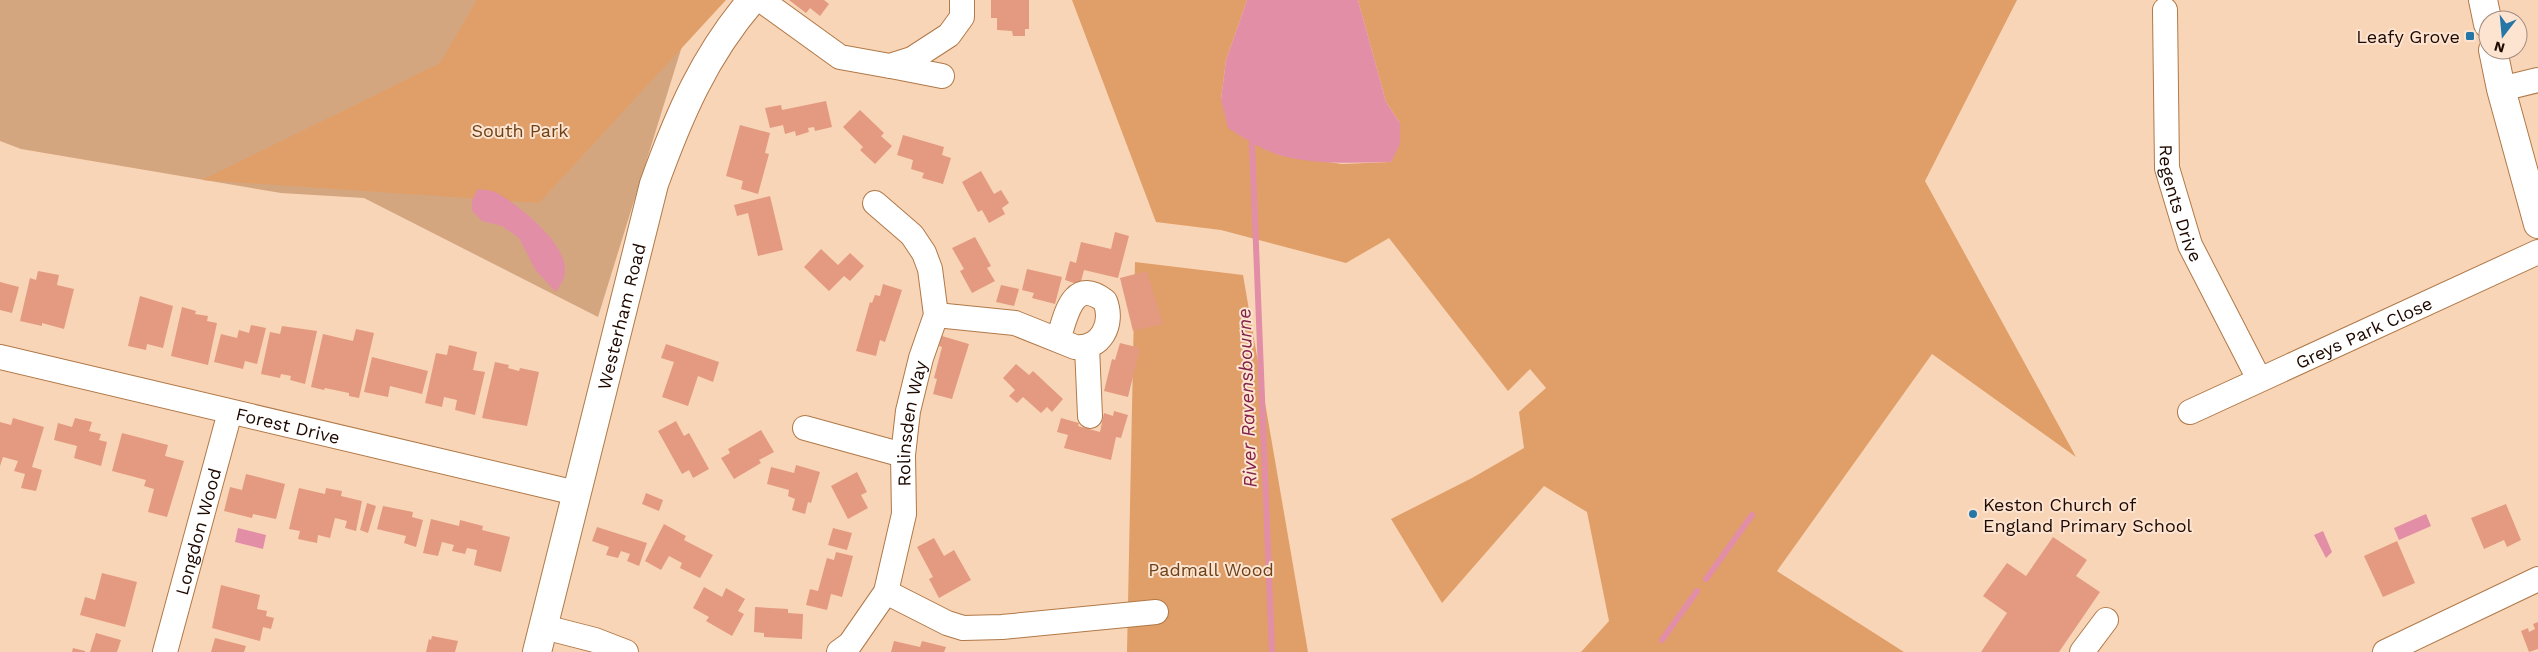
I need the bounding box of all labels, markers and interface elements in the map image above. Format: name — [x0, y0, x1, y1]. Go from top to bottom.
north arrow — [2478, 10, 2528, 60]
place label: Leafy Grove — [2356, 26, 2460, 47]
marker: Leafy Grove — [2464, 30, 2476, 42]
text: N — [2492, 38, 2507, 57]
park label: South Park — [472, 120, 568, 141]
street label: Regents Drive — [2156, 144, 2207, 265]
street label: Westerham Road — [592, 241, 649, 392]
street label: Greys Park Close — [2292, 292, 2435, 373]
water label: River Ravensbourne — [1232, 308, 1262, 488]
street label: Rolinsden Way — [892, 358, 931, 487]
street label: Forest Drive — [234, 403, 342, 447]
street label: Longdon Wood — [170, 466, 225, 597]
place label: Keston Church of England Primary School — [1983, 494, 2193, 536]
marker: Keston Church of England Primary School — [1967, 508, 1979, 520]
park label: Padmall Wood — [1148, 559, 1274, 580]

